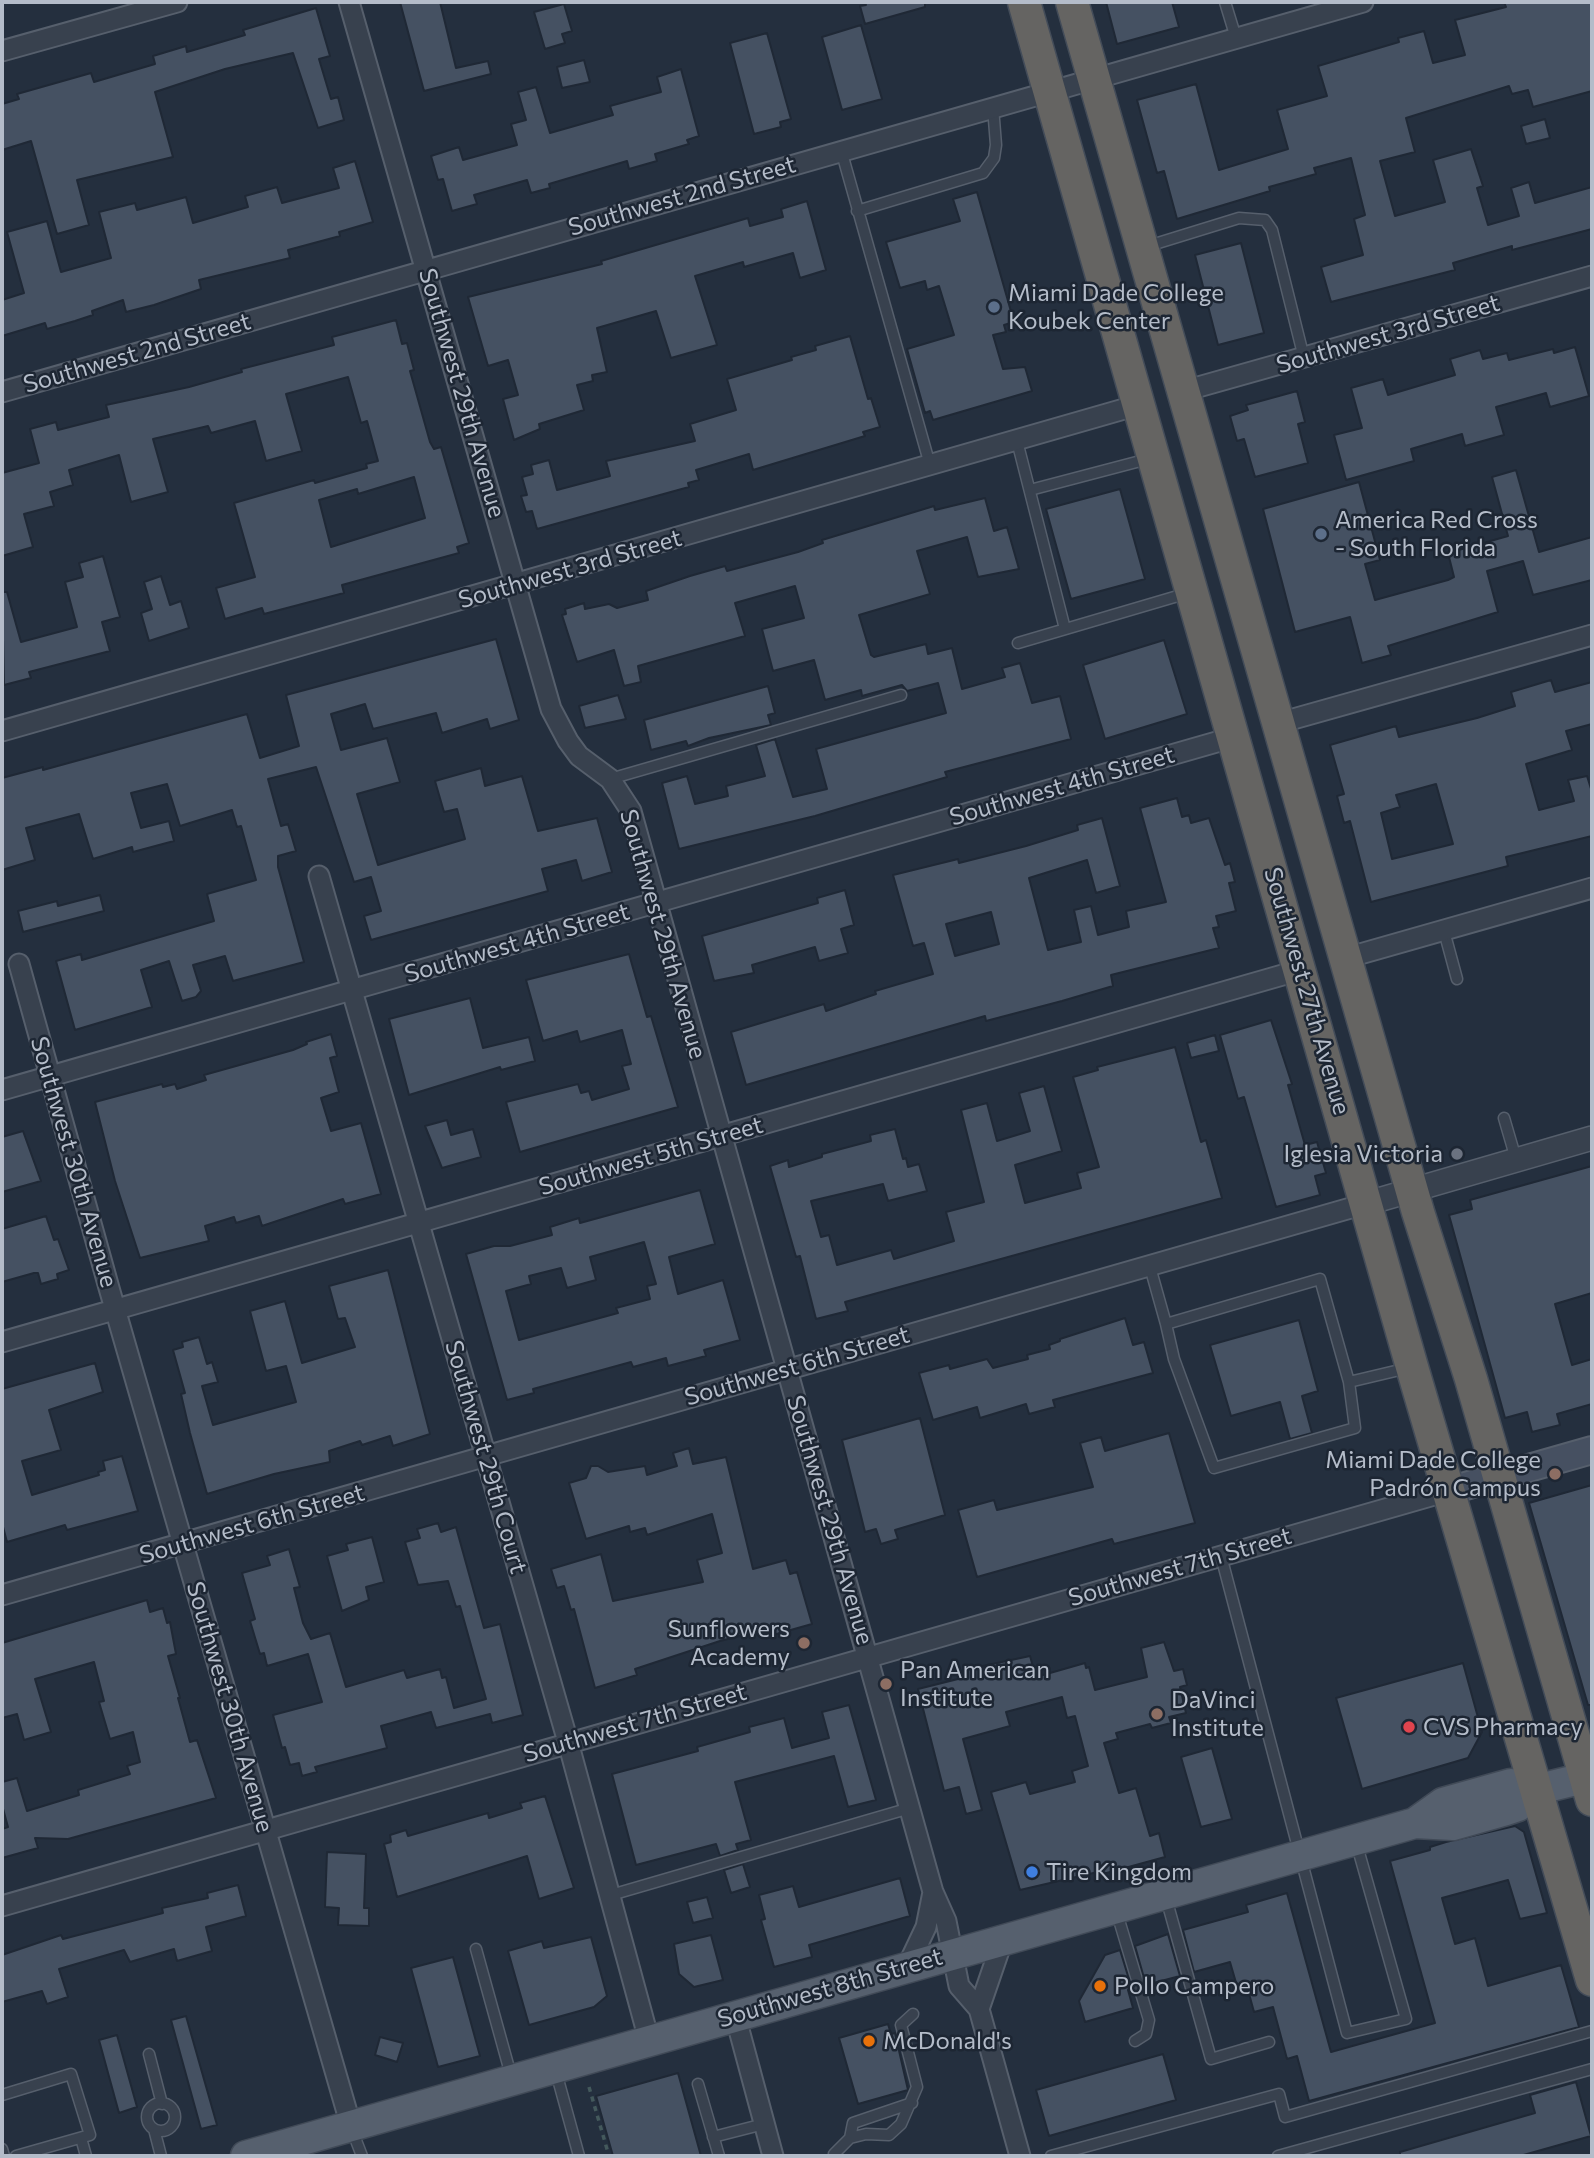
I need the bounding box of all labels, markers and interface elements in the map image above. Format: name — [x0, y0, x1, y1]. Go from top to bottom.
street label: Southwest 2nd Street — [565, 150, 799, 242]
street label: Southwest 29th Avenue — [413, 265, 511, 521]
place label: Miami Dade College Koubek Center — [1008, 279, 1224, 335]
street label: Southwest 3rd Street — [1273, 288, 1503, 380]
marker: Miami Dade College Koubek Center — [986, 299, 1002, 315]
street label: Southwest 2nd Street — [20, 307, 254, 399]
place label: America Red Cross - South Florida — [1335, 506, 1538, 562]
street label: Southwest 3rd Street — [455, 523, 685, 615]
marker: America Red Cross - South Florida — [1313, 526, 1329, 542]
street label: Southwest 4th Street — [946, 740, 1178, 832]
street label: Southwest 29th Avenue — [614, 806, 712, 1062]
street label: Southwest 27th Avenue — [1258, 864, 1356, 1118]
street label: Southwest 4th Street — [401, 897, 633, 989]
street label: Southwest 30th Avenue — [24, 1033, 124, 1291]
street label: Southwest 5th Street — [536, 1110, 766, 1202]
place label: Iglesia Victoria — [1283, 1140, 1443, 1168]
marker: Iglesia Victoria — [1449, 1146, 1465, 1162]
street label: Southwest 6th Street — [681, 1320, 913, 1412]
street label: Southwest 29th Court — [439, 1337, 533, 1577]
street label: Southwest 29th Avenue — [781, 1392, 879, 1648]
place label: Miami Dade College Padrón Campus — [1325, 1446, 1541, 1502]
marker: Miami Dade College Padrón Campus — [1547, 1466, 1563, 1482]
street label: Southwest 6th Street — [136, 1478, 368, 1570]
street label: Southwest 7th Street — [1065, 1521, 1295, 1613]
street label: Southwest 30th Avenue — [180, 1578, 280, 1836]
place label: Sunflowers Academy — [668, 1615, 790, 1671]
marker: Sunflowers Academy — [796, 1635, 812, 1651]
place label: Pan American Institute — [900, 1656, 1050, 1712]
marker: Pan American Institute — [878, 1676, 894, 1692]
street label: Southwest 7th Street — [520, 1677, 750, 1769]
place label: DaVinci Institute — [1171, 1686, 1264, 1742]
marker: DaVinci Institute — [1149, 1706, 1165, 1722]
place label: CVS Pharmacy — [1423, 1713, 1583, 1741]
marker: CVS Pharmacy — [1401, 1719, 1417, 1735]
place label: Tire Kingdom — [1046, 1858, 1192, 1886]
marker: Tire Kingdom — [1024, 1864, 1040, 1880]
street label: Southwest 8th Street — [714, 1942, 946, 2034]
place label: Pollo Campero — [1114, 1972, 1274, 2000]
marker: Pollo Campero — [1092, 1978, 1108, 1994]
place label: McDonald's — [883, 2027, 1012, 2055]
marker: McDonald's — [861, 2033, 877, 2049]

